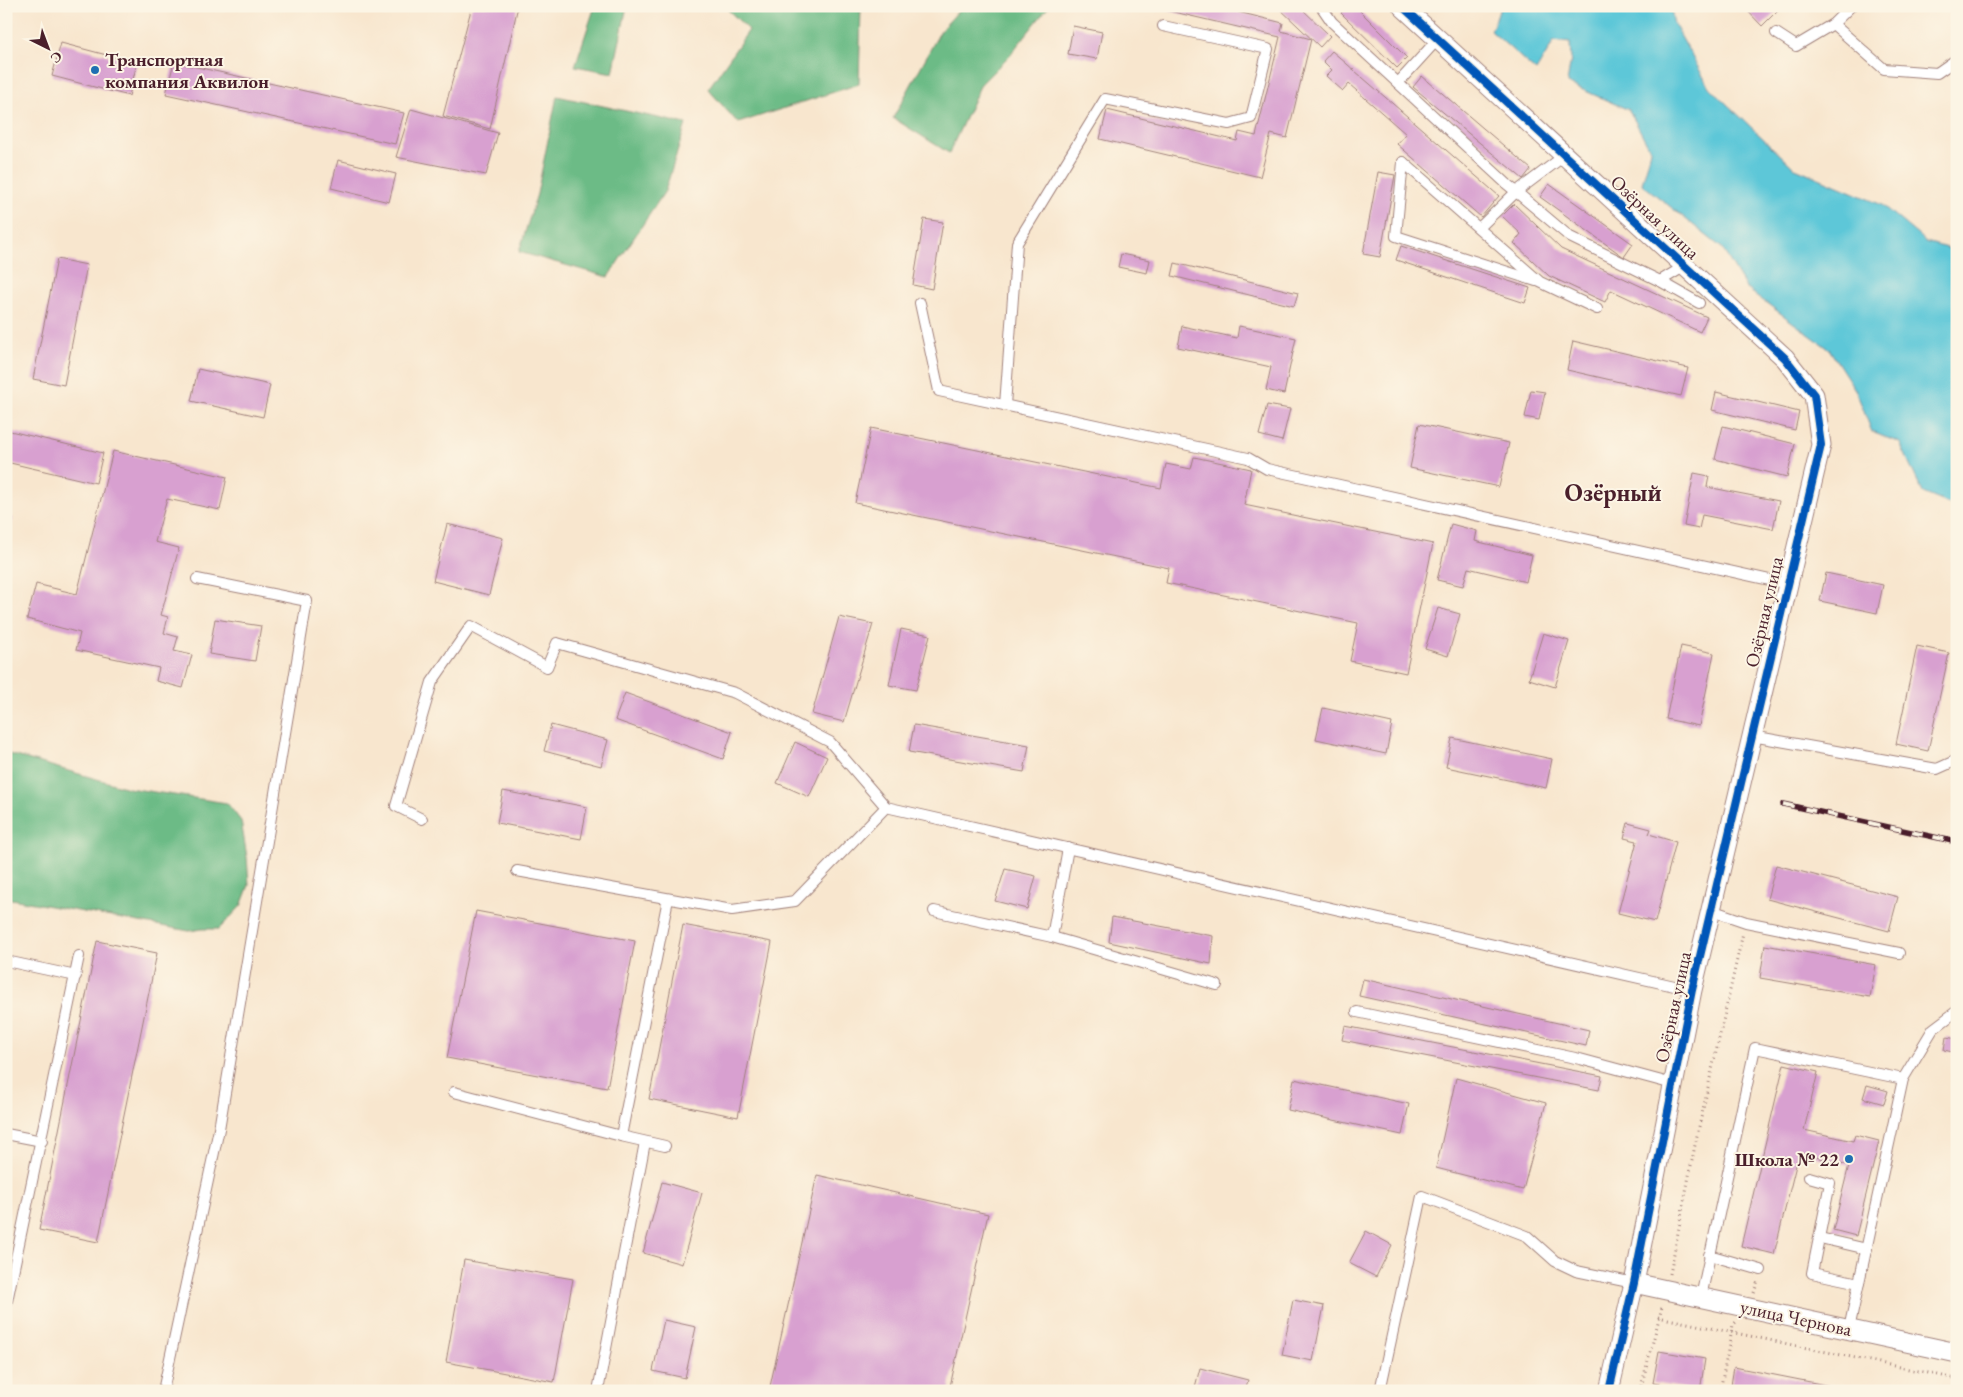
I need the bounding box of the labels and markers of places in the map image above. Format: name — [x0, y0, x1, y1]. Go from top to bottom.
place label: Транспортная компания Аквилон — [105, 47, 269, 94]
marker: Транспортная компания Аквилон — [89, 64, 101, 76]
place label: Школа № 22 — [1735, 1147, 1839, 1172]
marker: Школа № 22 — [1843, 1153, 1855, 1165]

